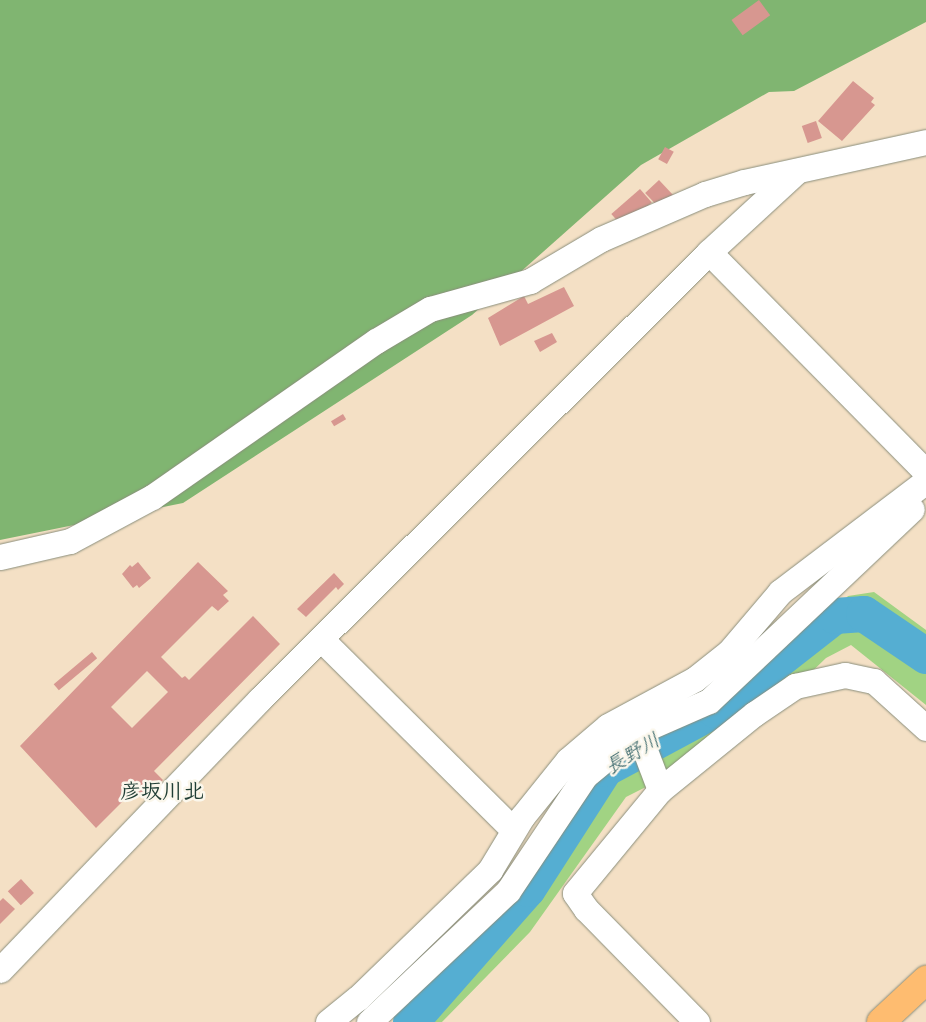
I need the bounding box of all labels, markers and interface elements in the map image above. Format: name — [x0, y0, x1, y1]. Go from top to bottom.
water label: 長野川 — [602, 730, 666, 782]
district label: 彦坂川北 — [120, 781, 204, 807]

